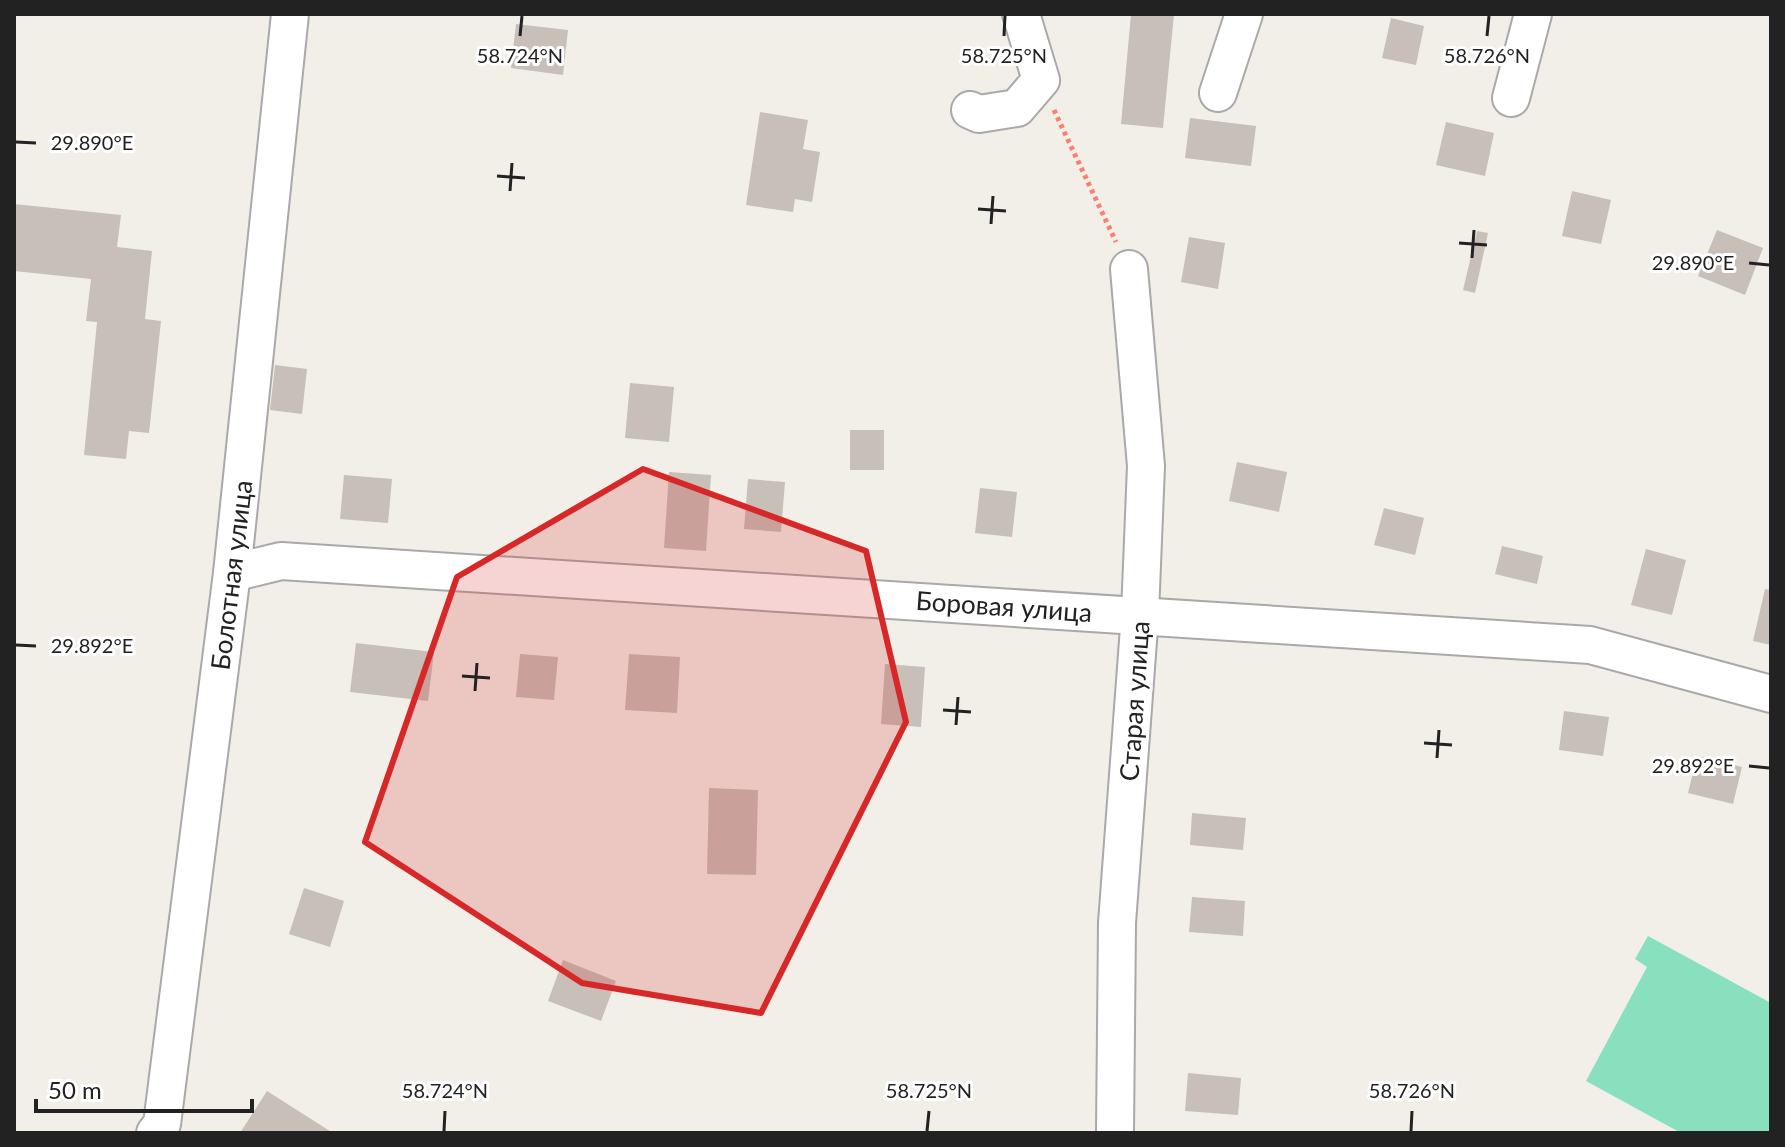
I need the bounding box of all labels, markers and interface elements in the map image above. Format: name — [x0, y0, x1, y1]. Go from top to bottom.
text: 58.724°N — [477, 43, 563, 67]
text: 58.725°N — [961, 43, 1047, 67]
text: 58.726°N — [1444, 43, 1530, 67]
text: 29.890°E — [51, 130, 133, 154]
text: 29.890°E — [1652, 250, 1734, 274]
street label: Болотная улица — [203, 478, 259, 672]
street label: Боровая улица — [915, 584, 1093, 628]
street label: Старая улица — [1112, 620, 1156, 782]
text: 29.892°E — [51, 633, 133, 657]
text: 29.892°E — [1652, 753, 1734, 777]
scale bar — [36, 1063, 252, 1113]
text: 50 m — [48, 1075, 102, 1104]
text: 58.724°N — [402, 1078, 488, 1102]
text: 58.725°N — [886, 1078, 972, 1102]
text: 58.726°N — [1369, 1078, 1455, 1102]

